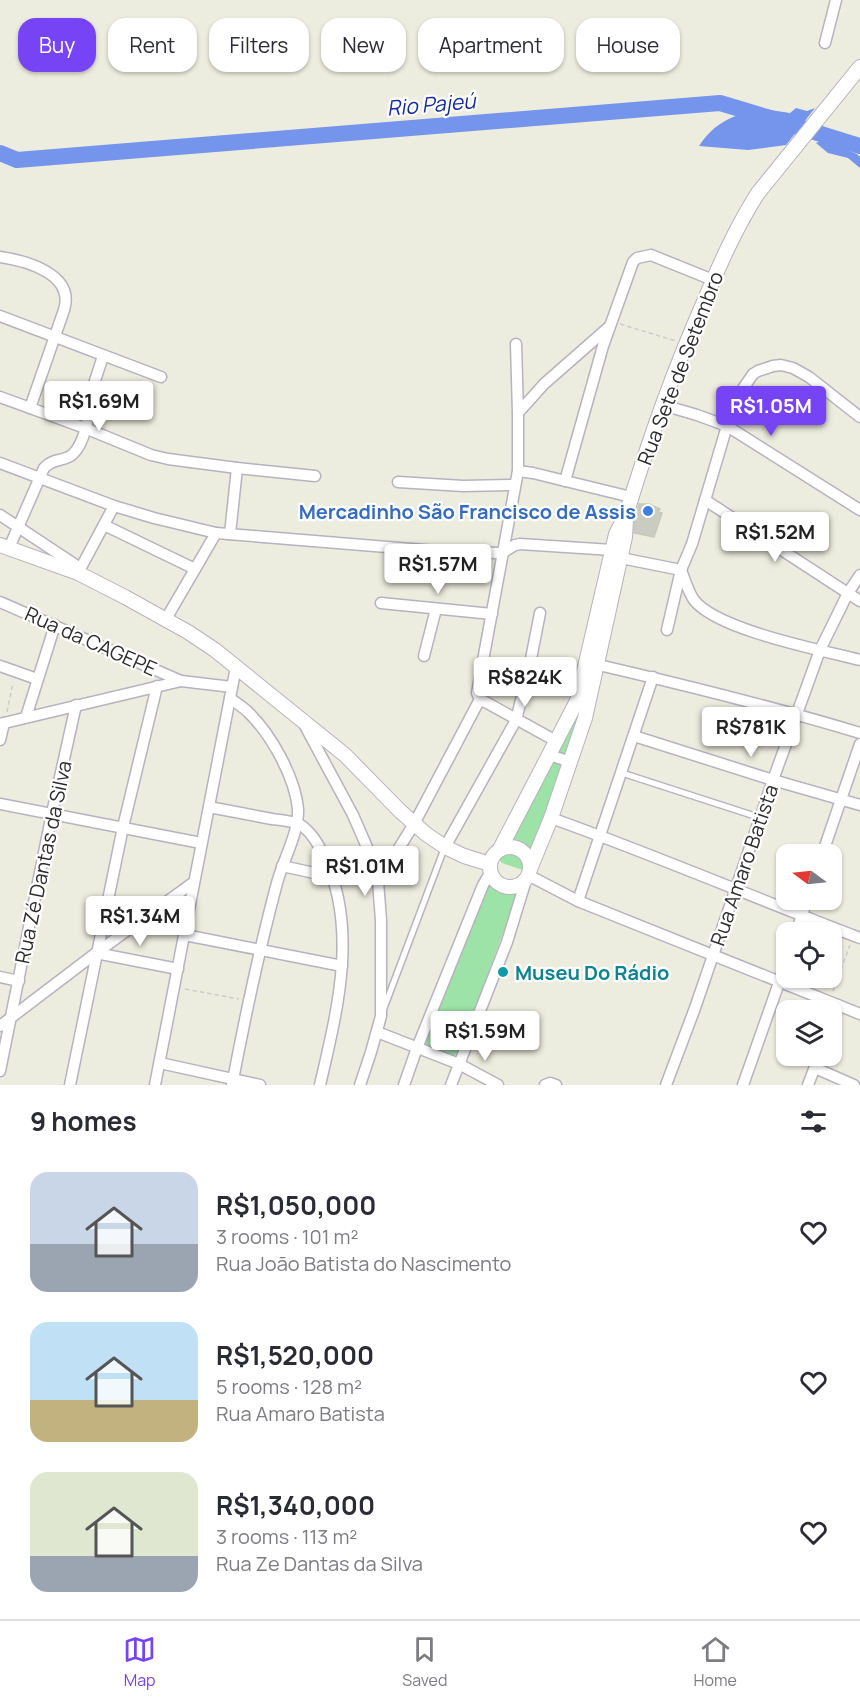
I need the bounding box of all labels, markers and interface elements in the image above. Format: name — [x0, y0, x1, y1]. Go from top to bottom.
chip: Buy — [18, 18, 96, 72]
chip: Rent — [108, 18, 197, 72]
chip: Filters — [209, 18, 309, 72]
chip: New — [321, 18, 406, 72]
chip: Apartment — [418, 18, 564, 72]
chip: House — [576, 18, 680, 72]
water label: Rio Pajeú — [386, 86, 478, 122]
street label: Rua Sete de Setembro — [631, 267, 729, 469]
pin: R$1.69M — [44, 381, 154, 432]
pin: R$1.05M — [716, 386, 826, 437]
text: R$1.69M — [58, 387, 140, 414]
text: R$1.05M — [730, 392, 812, 419]
place label: Mercadinho São Francisco de Assis — [299, 498, 636, 525]
marker: Mercadinho São Francisco de Assis — [641, 504, 655, 518]
pin: R$1.52M — [720, 512, 830, 563]
text: R$1.52M — [735, 518, 815, 545]
pin: R$1.57M — [383, 544, 493, 595]
text: R$1.57M — [398, 550, 478, 577]
street label: Rua da CAGEPE — [21, 600, 161, 682]
pin: R$824K — [476, 657, 574, 708]
text: R$824K — [488, 663, 562, 690]
pin: R$781K — [702, 707, 800, 758]
text: R$781K — [716, 713, 786, 740]
street label: Rua Zé Dantas da Silva — [8, 758, 78, 966]
street label: Rua Amaro Batista — [704, 781, 784, 949]
north arrow — [776, 844, 842, 910]
map controls — [776, 844, 842, 1066]
pin: R$1.01M — [310, 846, 420, 897]
text: R$1.01M — [326, 852, 404, 879]
pin: R$1.34M — [85, 896, 195, 947]
text: R$1.34M — [100, 902, 180, 929]
button: locate — [776, 922, 842, 988]
place label: Museu Do Rádio — [515, 959, 669, 986]
marker: Museu Do Rádio — [496, 965, 510, 979]
button: layers — [776, 1000, 842, 1066]
pin: R$1.59M — [430, 1011, 540, 1062]
text: R$1.59M — [444, 1017, 526, 1044]
text: 9 homes — [30, 1103, 137, 1139]
icon: filters — [797, 1105, 830, 1138]
text: R$1,050,000 — [216, 1187, 376, 1223]
icon: home — [78, 1196, 150, 1268]
icon: heart — [797, 1216, 830, 1249]
text: 3 rooms · 101 m² — [216, 1223, 358, 1250]
text: Rua João Batista do Nascimento — [216, 1250, 511, 1277]
text: R$1,520,000 — [216, 1337, 374, 1373]
icon: home — [78, 1346, 150, 1418]
icon: heart — [797, 1366, 830, 1399]
text: 5 rooms · 128 m² — [216, 1373, 362, 1400]
text: Rua Amaro Batista — [216, 1400, 385, 1427]
text: R$1,340,000 — [216, 1487, 375, 1523]
icon: home — [78, 1496, 150, 1568]
icon: heart — [797, 1516, 830, 1549]
text: 3 rooms · 113 m² — [216, 1523, 357, 1550]
text: Rua Ze Dantas da Silva — [216, 1550, 423, 1577]
tab: Map — [123, 1633, 156, 1691]
tab: Saved — [402, 1633, 447, 1691]
tab: Home — [694, 1633, 737, 1691]

